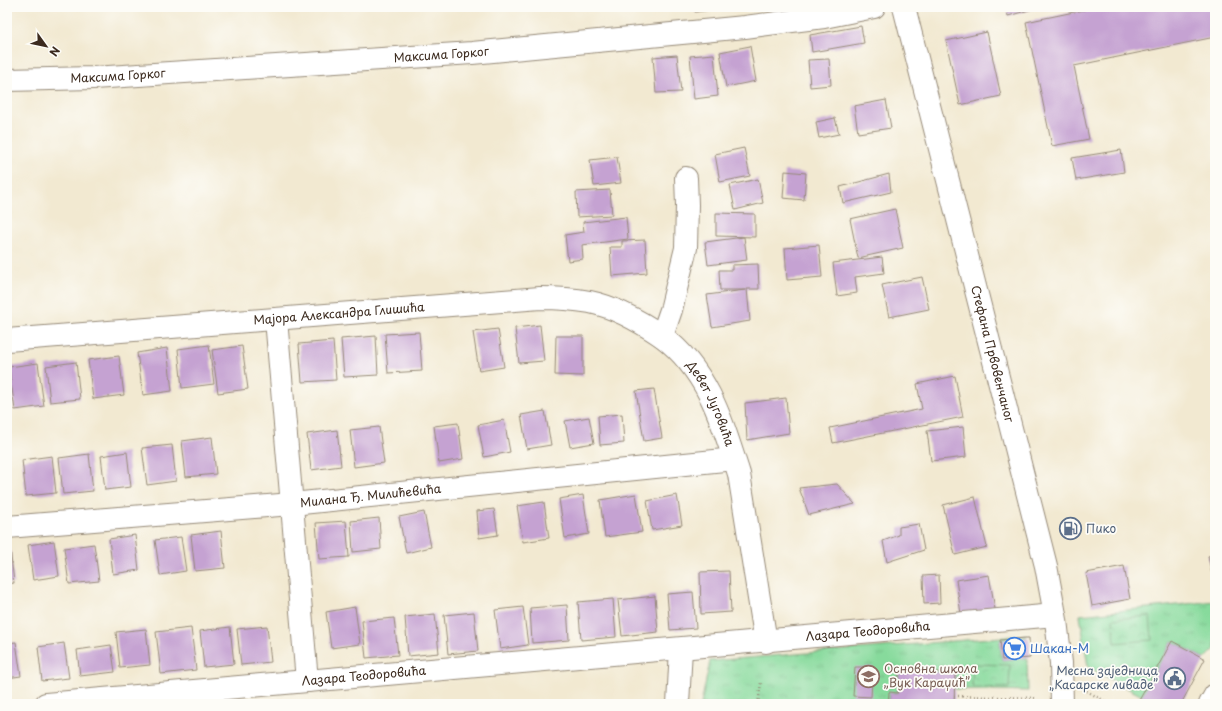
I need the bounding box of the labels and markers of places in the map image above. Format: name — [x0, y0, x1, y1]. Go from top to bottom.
fuel station icon: Пико — [1058, 516, 1084, 542]
place label: Пико — [1086, 519, 1117, 537]
supermarket icon: Шакан-М — [1002, 636, 1028, 662]
place label: Шакан-М — [1030, 639, 1089, 657]
place label: Основна школа „Вук Караџић” — [884, 659, 978, 691]
place label: Месна заједница „Касарске ливаде” — [1050, 661, 1158, 693]
school or university icon: Основна школа „Вук Караџић” — [855, 663, 881, 689]
public building icon: Месна заједница „Касарске ливаде” — [1161, 665, 1187, 691]

